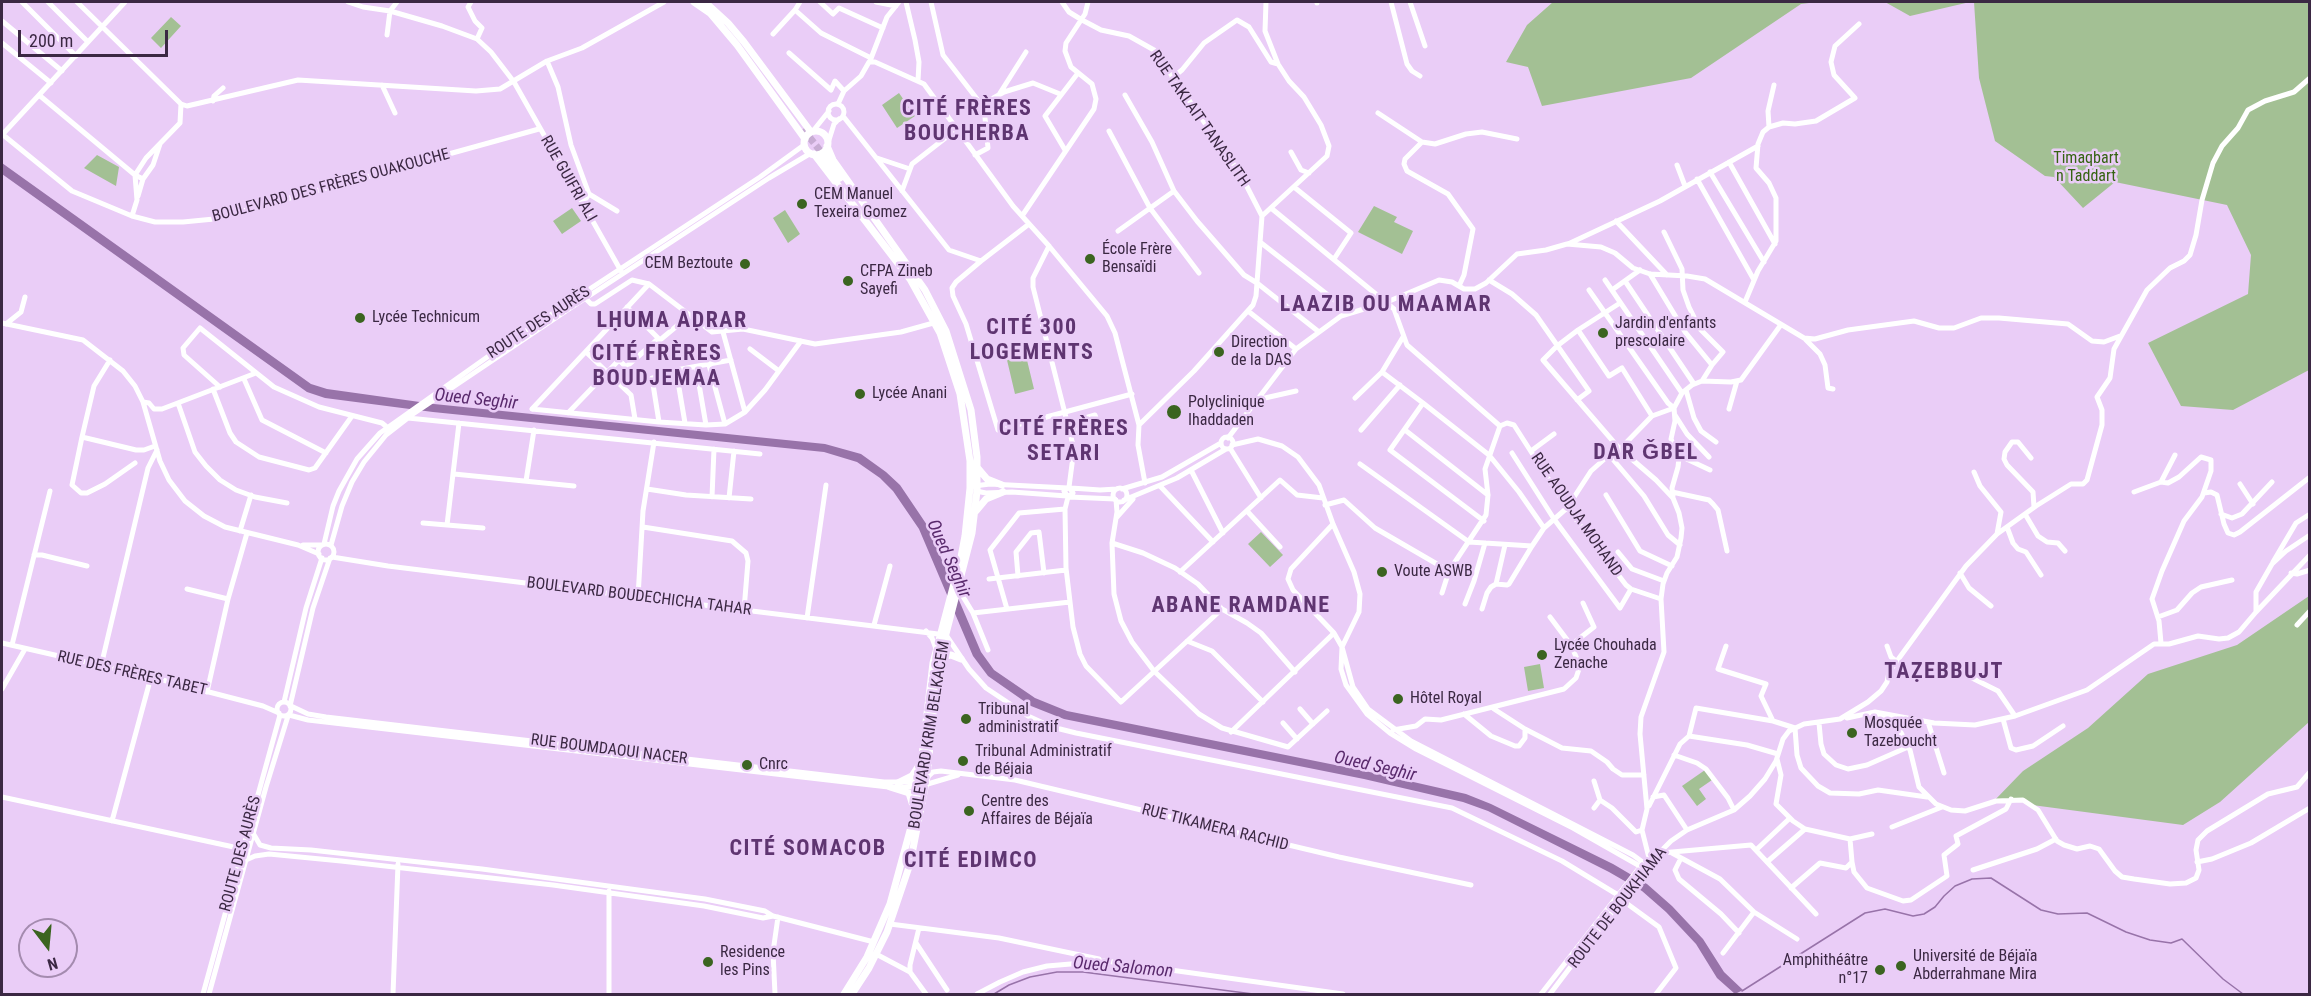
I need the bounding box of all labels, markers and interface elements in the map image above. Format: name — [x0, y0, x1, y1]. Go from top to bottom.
scale bar — [21, 18, 171, 56]
text: 200 m — [29, 30, 73, 51]
street label: RUE TAKLAIT TANASLITH — [1145, 47, 1253, 191]
district label: CITÉ FRÈRES BOUCHERBA — [902, 96, 1032, 148]
street label: RUE GUIFRI ALI — [536, 133, 600, 225]
street label: BOULEVARD DES FRÈRES OUAKOUCHE — [210, 145, 452, 227]
park label: Timaqbart n Taddart — [2053, 149, 2119, 187]
place label: CEM Manuel Texeira Gomez — [814, 185, 907, 223]
marker: CEM Manuel Texeira Gomez — [795, 197, 809, 211]
place label: École Frère Bensaïdi — [1102, 240, 1172, 278]
marker: École Frère Bensaïdi — [1083, 252, 1097, 266]
place label: CEM Beztoute — [644, 254, 733, 274]
marker: CEM Beztoute — [738, 257, 752, 271]
place label: CFPA Zineb Sayefi — [860, 262, 933, 300]
marker: CFPA Zineb Sayefi — [841, 274, 855, 288]
street label: ROUTE DES AURÈS — [484, 283, 594, 363]
district label: LAAZIB OU MAAMAR — [1280, 292, 1492, 318]
place label: Lycée Technicum — [372, 308, 480, 328]
district label: LḤUMA AḌRAR — [596, 308, 748, 334]
marker: Lycée Technicum — [353, 311, 367, 325]
place label: Jardin d'enfants prescolaire — [1615, 314, 1716, 352]
district label: CITÉ 300 LOGEMENTS — [970, 315, 1094, 366]
marker: Jardin d'enfants prescolaire — [1596, 326, 1610, 340]
place label: Direction de la DAS — [1231, 333, 1292, 371]
district label: CITÉ FRÈRES BOUDJEMAA — [592, 341, 722, 392]
marker: Direction de la DAS — [1212, 345, 1226, 359]
place label: Lycée Anani — [872, 384, 947, 404]
water label: Oued Seghir — [433, 385, 519, 415]
marker: Lycée Anani — [853, 387, 867, 401]
place label: Polyclinique Ihaddaden — [1188, 393, 1264, 431]
marker: Polyclinique Ihaddaden — [1165, 403, 1183, 421]
district label: CITÉ FRÈRES SETARI — [999, 416, 1129, 468]
district label: DAR ǦBEL — [1594, 440, 1698, 466]
street label: RUE AOUDJA MOHAND — [1526, 450, 1626, 580]
water label: Oued Seghir — [921, 516, 975, 602]
place label: Voute ASWB — [1394, 562, 1473, 582]
marker: Voute ASWB — [1375, 565, 1389, 579]
street label: BOULEVARD BOUDECHICHA TAHAR — [526, 574, 752, 620]
district label: ABANE RAMDANE — [1151, 593, 1331, 619]
place label: Lycée Chouhada Zenache — [1554, 636, 1657, 674]
street label: BOULEVARD KRIM BELKACEM — [906, 640, 954, 830]
street label: RUE DES FRÈRES TABET — [55, 647, 209, 701]
marker: Lycée Chouhada Zenache — [1535, 648, 1549, 662]
district label: TAẒEBBUJT — [1884, 659, 2004, 685]
place label: Hôtel Royal — [1410, 689, 1482, 709]
marker: Hôtel Royal — [1391, 692, 1405, 706]
place label: Tribunal administratif — [978, 700, 1058, 738]
marker: Tribunal administratif — [959, 712, 973, 726]
place label: Mosquée Tazeboucht — [1864, 714, 1937, 752]
marker: Mosquée Tazeboucht — [1845, 726, 1859, 740]
street label: RUE BOUMDAOUI NACER — [530, 731, 688, 769]
place label: Tribunal Administratif de Béjaia — [975, 742, 1112, 780]
water label: Oued Seghir — [1332, 747, 1418, 787]
marker: Tribunal Administratif de Béjaia — [956, 754, 970, 768]
place label: Cnrc — [759, 755, 788, 775]
marker: Cnrc — [740, 758, 754, 772]
place label: Centre des Affaires de Béjaïa — [981, 792, 1093, 830]
street label: ROUTE DES AURÈS — [216, 794, 266, 914]
street label: RUE TIKAMERA RACHID — [1140, 800, 1290, 856]
marker: Centre des Affaires de Béjaïa — [962, 804, 976, 818]
district label: CITÉ SOMACOB — [729, 836, 887, 862]
street label: ROUTE DE BOUKHIAMA — [1565, 844, 1671, 972]
district label: CITÉ EDIMCO — [904, 848, 1038, 874]
north arrow — [18, 918, 78, 978]
place label: Residence les Pins — [720, 943, 785, 981]
place label: Université de Béjaïa Abderrahmane Mira — [1913, 947, 2037, 985]
place label: Amphithéâtre n°17 — [1783, 951, 1868, 989]
text: N — [45, 953, 60, 974]
water label: Oued Salomon — [1072, 953, 1174, 983]
marker: Residence les Pins — [701, 955, 715, 969]
marker: Université de Béjaïa Abderrahmane Mira — [1894, 959, 1908, 973]
marker: Amphithéâtre n°17 — [1873, 963, 1887, 977]

